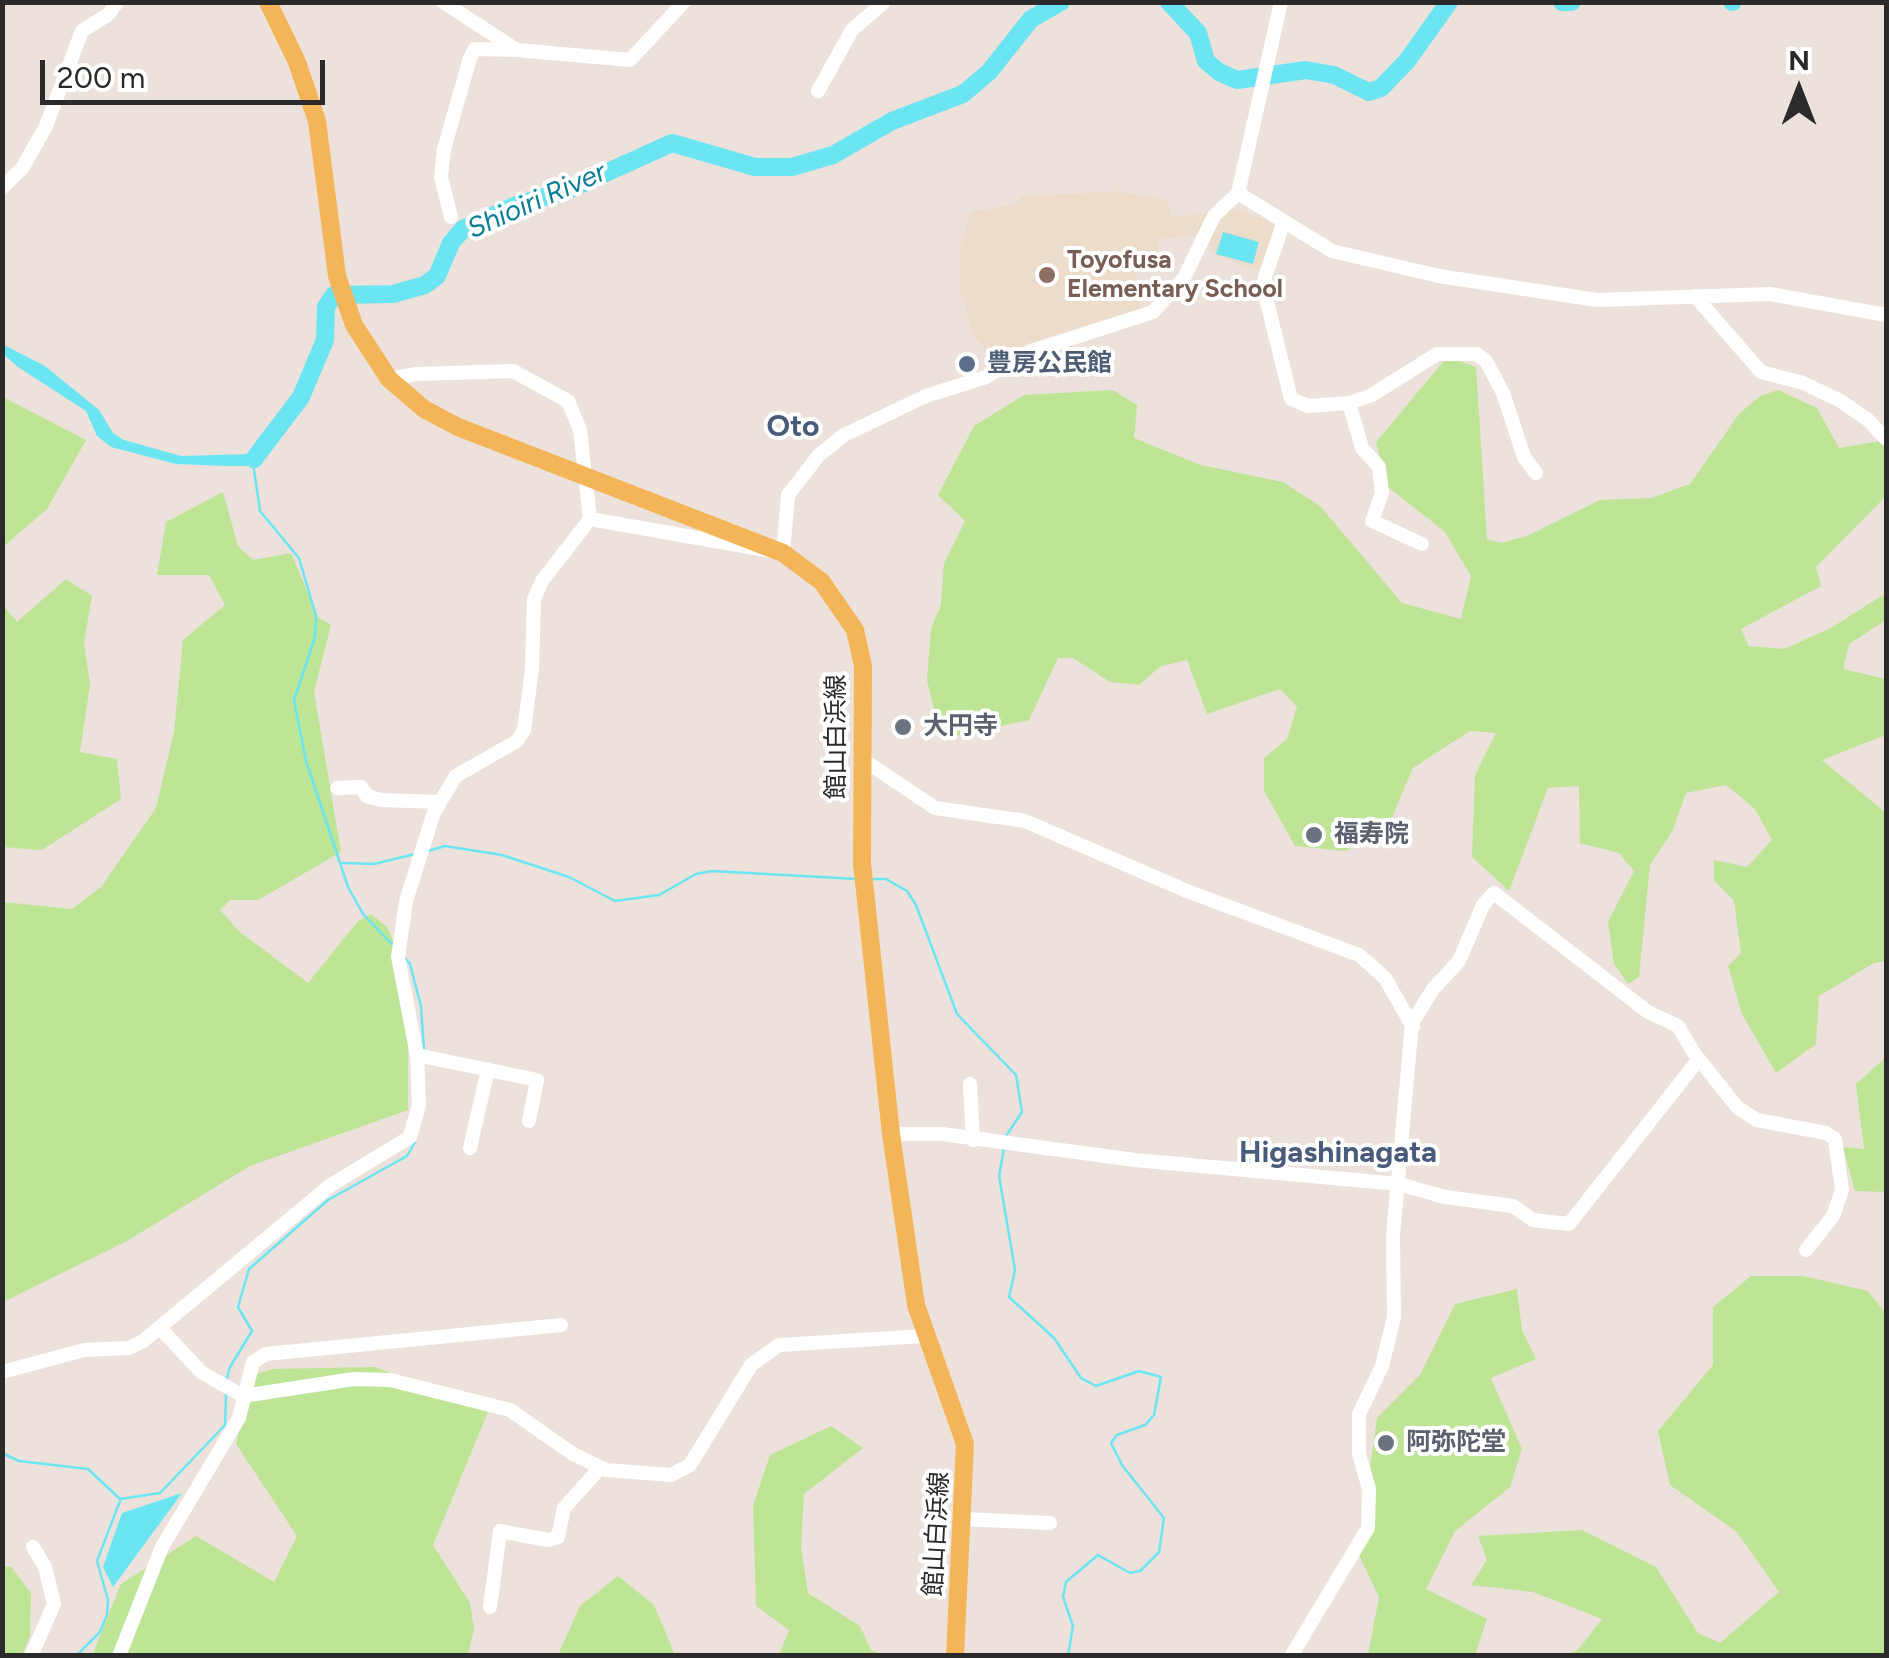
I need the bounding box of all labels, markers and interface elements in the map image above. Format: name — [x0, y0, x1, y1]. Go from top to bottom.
scale bar — [45, 40, 330, 102]
north arrow — [1749, 40, 1849, 140]
text: N — [1788, 43, 1810, 77]
text: 200 m — [57, 59, 145, 96]
water label: Shioiri River — [462, 156, 612, 246]
place label: Toyofusa Elementary School — [1067, 246, 1283, 305]
marker: Toyofusa Elementary School — [1036, 264, 1058, 286]
place label: 豊房公民館 — [987, 349, 1112, 379]
marker: 豊房公民館 — [956, 353, 978, 375]
district label: Oto — [767, 409, 819, 445]
street label: 館山白浜線 — [822, 675, 852, 799]
place label: 大円寺 — [923, 712, 998, 742]
marker: 大円寺 — [892, 716, 914, 738]
place label: 福寿院 — [1334, 820, 1409, 850]
marker: 福寿院 — [1303, 824, 1325, 846]
district label: Higashinagata — [1239, 1135, 1437, 1171]
place label: 阿弥陀堂 — [1406, 1428, 1506, 1458]
marker: 阿弥陀堂 — [1375, 1432, 1397, 1454]
street label: 館山白浜線 — [919, 1471, 955, 1597]

